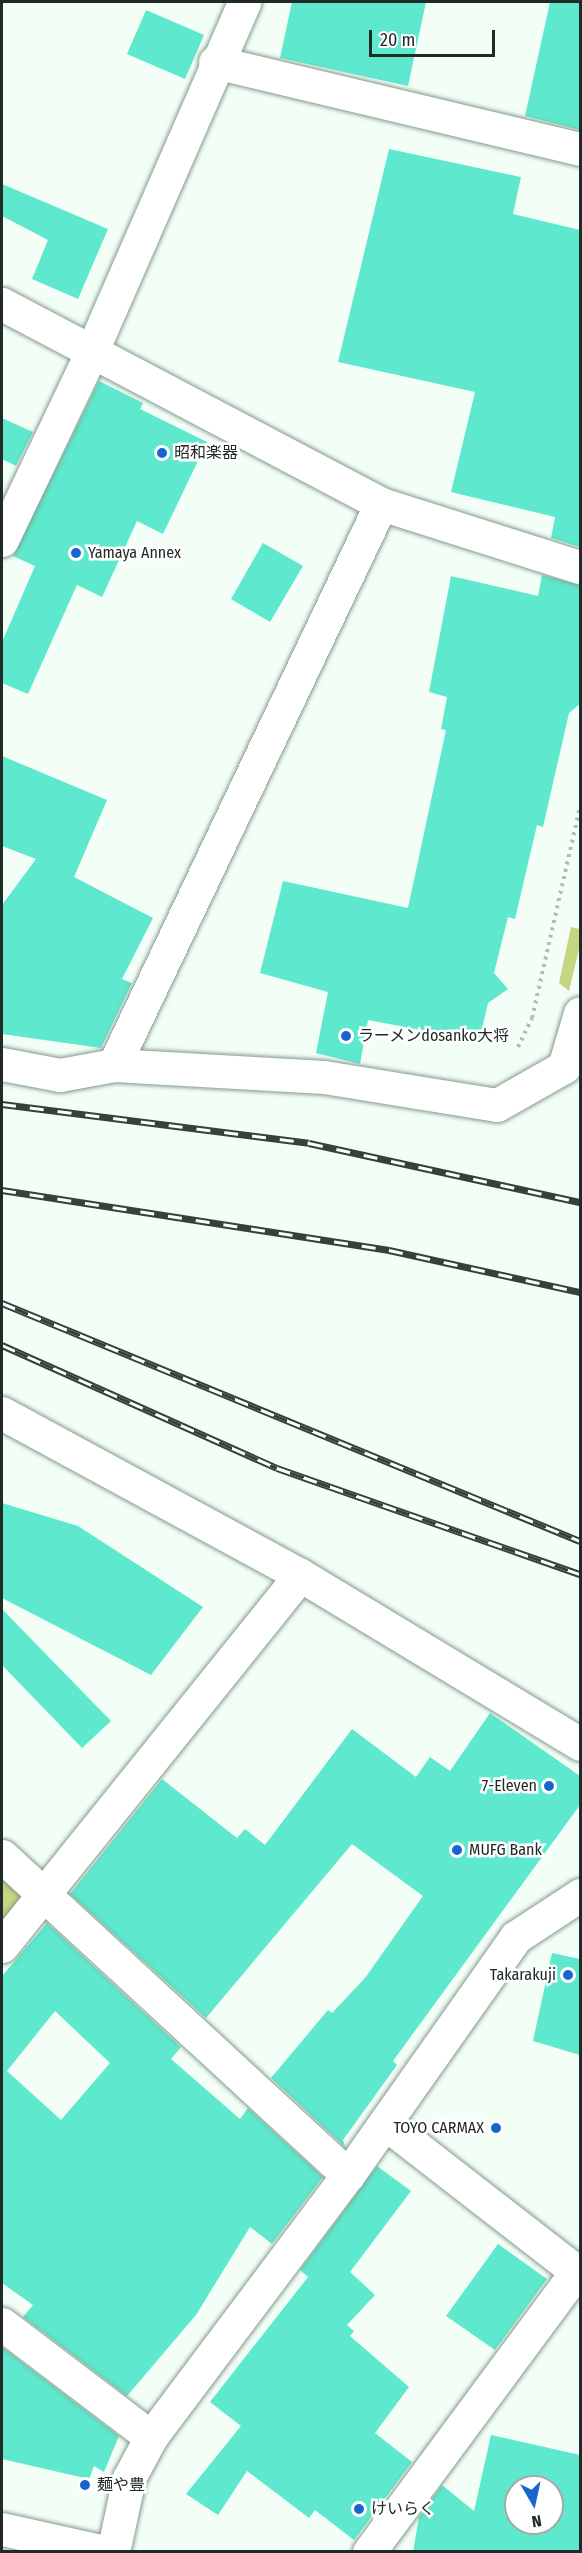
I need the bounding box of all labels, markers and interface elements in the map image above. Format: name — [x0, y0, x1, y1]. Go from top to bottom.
scale bar — [372, 18, 498, 56]
text: 20 m — [380, 29, 415, 51]
place label: 昭和楽器 — [174, 443, 238, 463]
marker: 昭和楽器 — [155, 446, 169, 460]
place label: Yamaya Annex — [88, 543, 181, 563]
marker: Yamaya Annex — [69, 546, 83, 560]
place label: ラーメンdosanko大将 — [358, 1026, 510, 1046]
marker: ラーメンdosanko大将 — [339, 1029, 353, 1043]
place label: 7-Eleven — [482, 1776, 537, 1796]
marker: 7-Eleven — [542, 1779, 556, 1793]
place label: MUFG Bank — [469, 1840, 542, 1860]
marker: MUFG Bank — [450, 1843, 464, 1857]
place label: Takarakuji — [490, 1965, 556, 1985]
marker: Takarakuji — [561, 1968, 575, 1982]
place label: TOYO CARMAX — [393, 2118, 484, 2138]
marker: TOYO CARMAX — [489, 2121, 503, 2135]
place label: 麺や豊 — [97, 2475, 145, 2495]
north arrow — [504, 2475, 564, 2535]
marker: 麺や豊 — [78, 2478, 92, 2492]
place label: けいらく — [371, 2499, 435, 2519]
marker: けいらく — [352, 2502, 366, 2516]
text: N — [530, 2511, 543, 2531]

